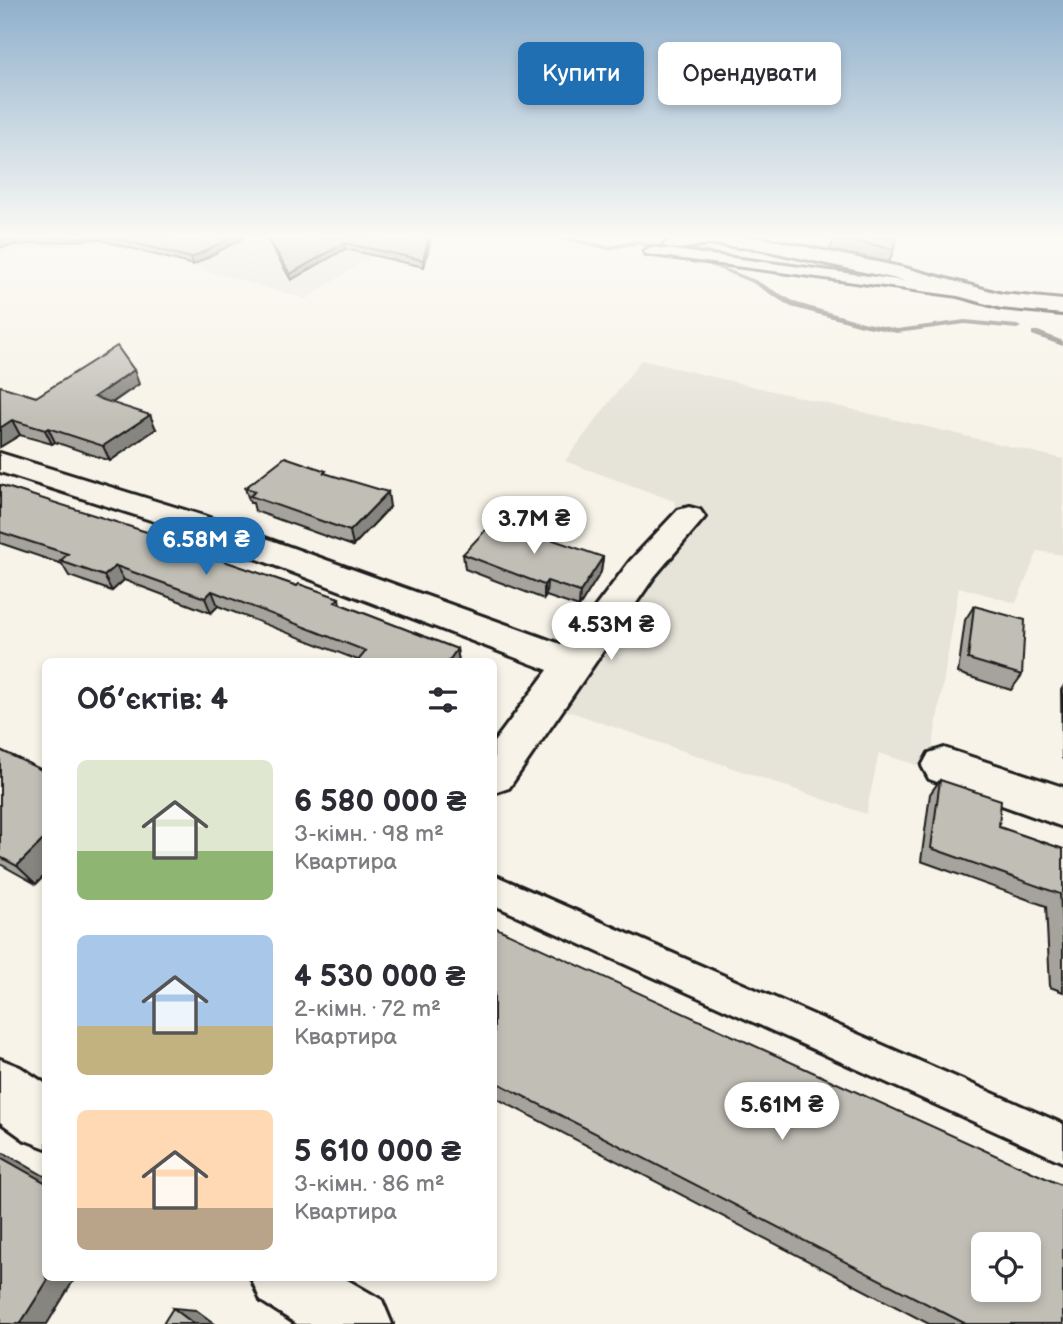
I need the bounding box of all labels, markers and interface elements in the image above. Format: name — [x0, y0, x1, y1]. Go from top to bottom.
chip: Купити — [518, 42, 644, 105]
chip: Орендувати — [658, 42, 841, 105]
pin: 3.7M ₴ — [477, 496, 591, 556]
text: 3.7M ₴ — [498, 505, 570, 533]
pin: 6.58M ₴ — [141, 518, 271, 577]
text: 6.58M ₴ — [162, 526, 250, 554]
pin: 4.53M ₴ — [546, 602, 676, 662]
text: 4.53M ₴ — [568, 611, 654, 639]
icon: filters — [424, 681, 462, 719]
text: Об’єктів: 4 — [77, 682, 228, 718]
text: 6 580 000 ₴ — [294, 784, 467, 820]
icon: home — [133, 788, 217, 872]
text: 3-кімн. · 98 m² — [294, 820, 444, 848]
text: Квартира — [294, 848, 397, 876]
text: 4 530 000 ₴ — [294, 959, 466, 995]
icon: home — [133, 963, 217, 1047]
text: 2-кімн. · 72 m² — [294, 995, 441, 1023]
text: Квартира — [294, 1023, 397, 1051]
pin: 5.61M ₴ — [717, 1082, 847, 1142]
text: 5.61M ₴ — [740, 1091, 824, 1119]
text: 5 610 000 ₴ — [294, 1134, 461, 1170]
icon: home — [133, 1138, 217, 1222]
text: 3-кімн. · 86 m² — [294, 1170, 445, 1198]
text: Квартира — [294, 1198, 397, 1226]
map controls — [971, 1232, 1041, 1302]
button: locate — [971, 1232, 1041, 1302]

